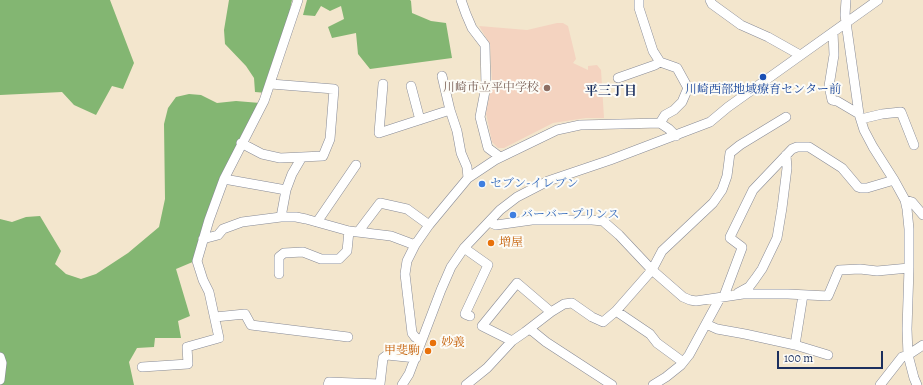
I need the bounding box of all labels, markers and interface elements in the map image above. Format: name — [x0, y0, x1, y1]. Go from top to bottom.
marker: 川崎西部地域療育センター前 — [758, 72, 768, 82]
place label: 川崎市立平中学校 — [443, 81, 539, 95]
marker: 川崎市立平中学校 — [542, 83, 552, 93]
place label: 川崎西部地域療育センター前 — [685, 83, 841, 97]
district label: 平三丁目 — [585, 84, 637, 100]
place label: セブン-イレブン — [490, 177, 579, 191]
marker: セブン-イレブン — [477, 179, 487, 189]
place label: バーバー プリンス — [521, 208, 619, 222]
marker: バーバー プリンス — [508, 210, 518, 220]
place label: 増屋 — [499, 236, 523, 250]
marker: 増屋 — [486, 238, 496, 248]
place label: 妙義 — [441, 336, 465, 350]
marker: 妙義 — [428, 338, 438, 348]
scale bar — [779, 343, 885, 369]
place label: 甲斐駒 — [384, 344, 420, 358]
marker: 甲斐駒 — [423, 346, 433, 356]
text: 100 m — [784, 350, 813, 366]

